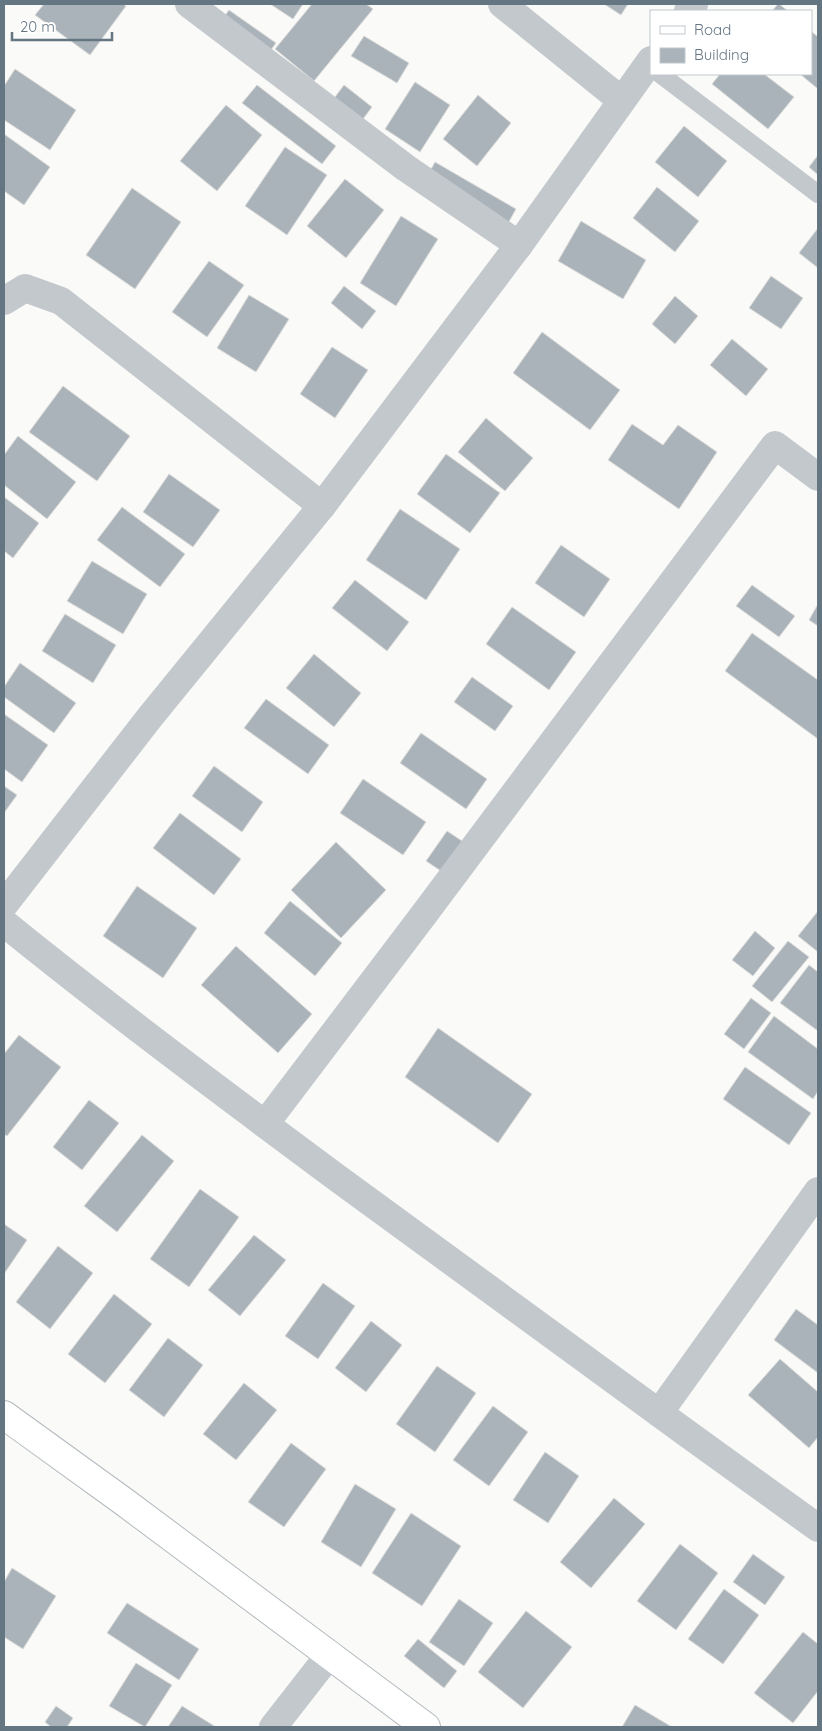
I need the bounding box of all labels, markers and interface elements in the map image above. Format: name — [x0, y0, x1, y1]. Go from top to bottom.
scale bar — [12, 10, 112, 42]
legend — [650, 10, 812, 75]
text: 20 m — [20, 17, 55, 36]
text: Road — [694, 20, 731, 39]
text: Building — [694, 45, 749, 64]

